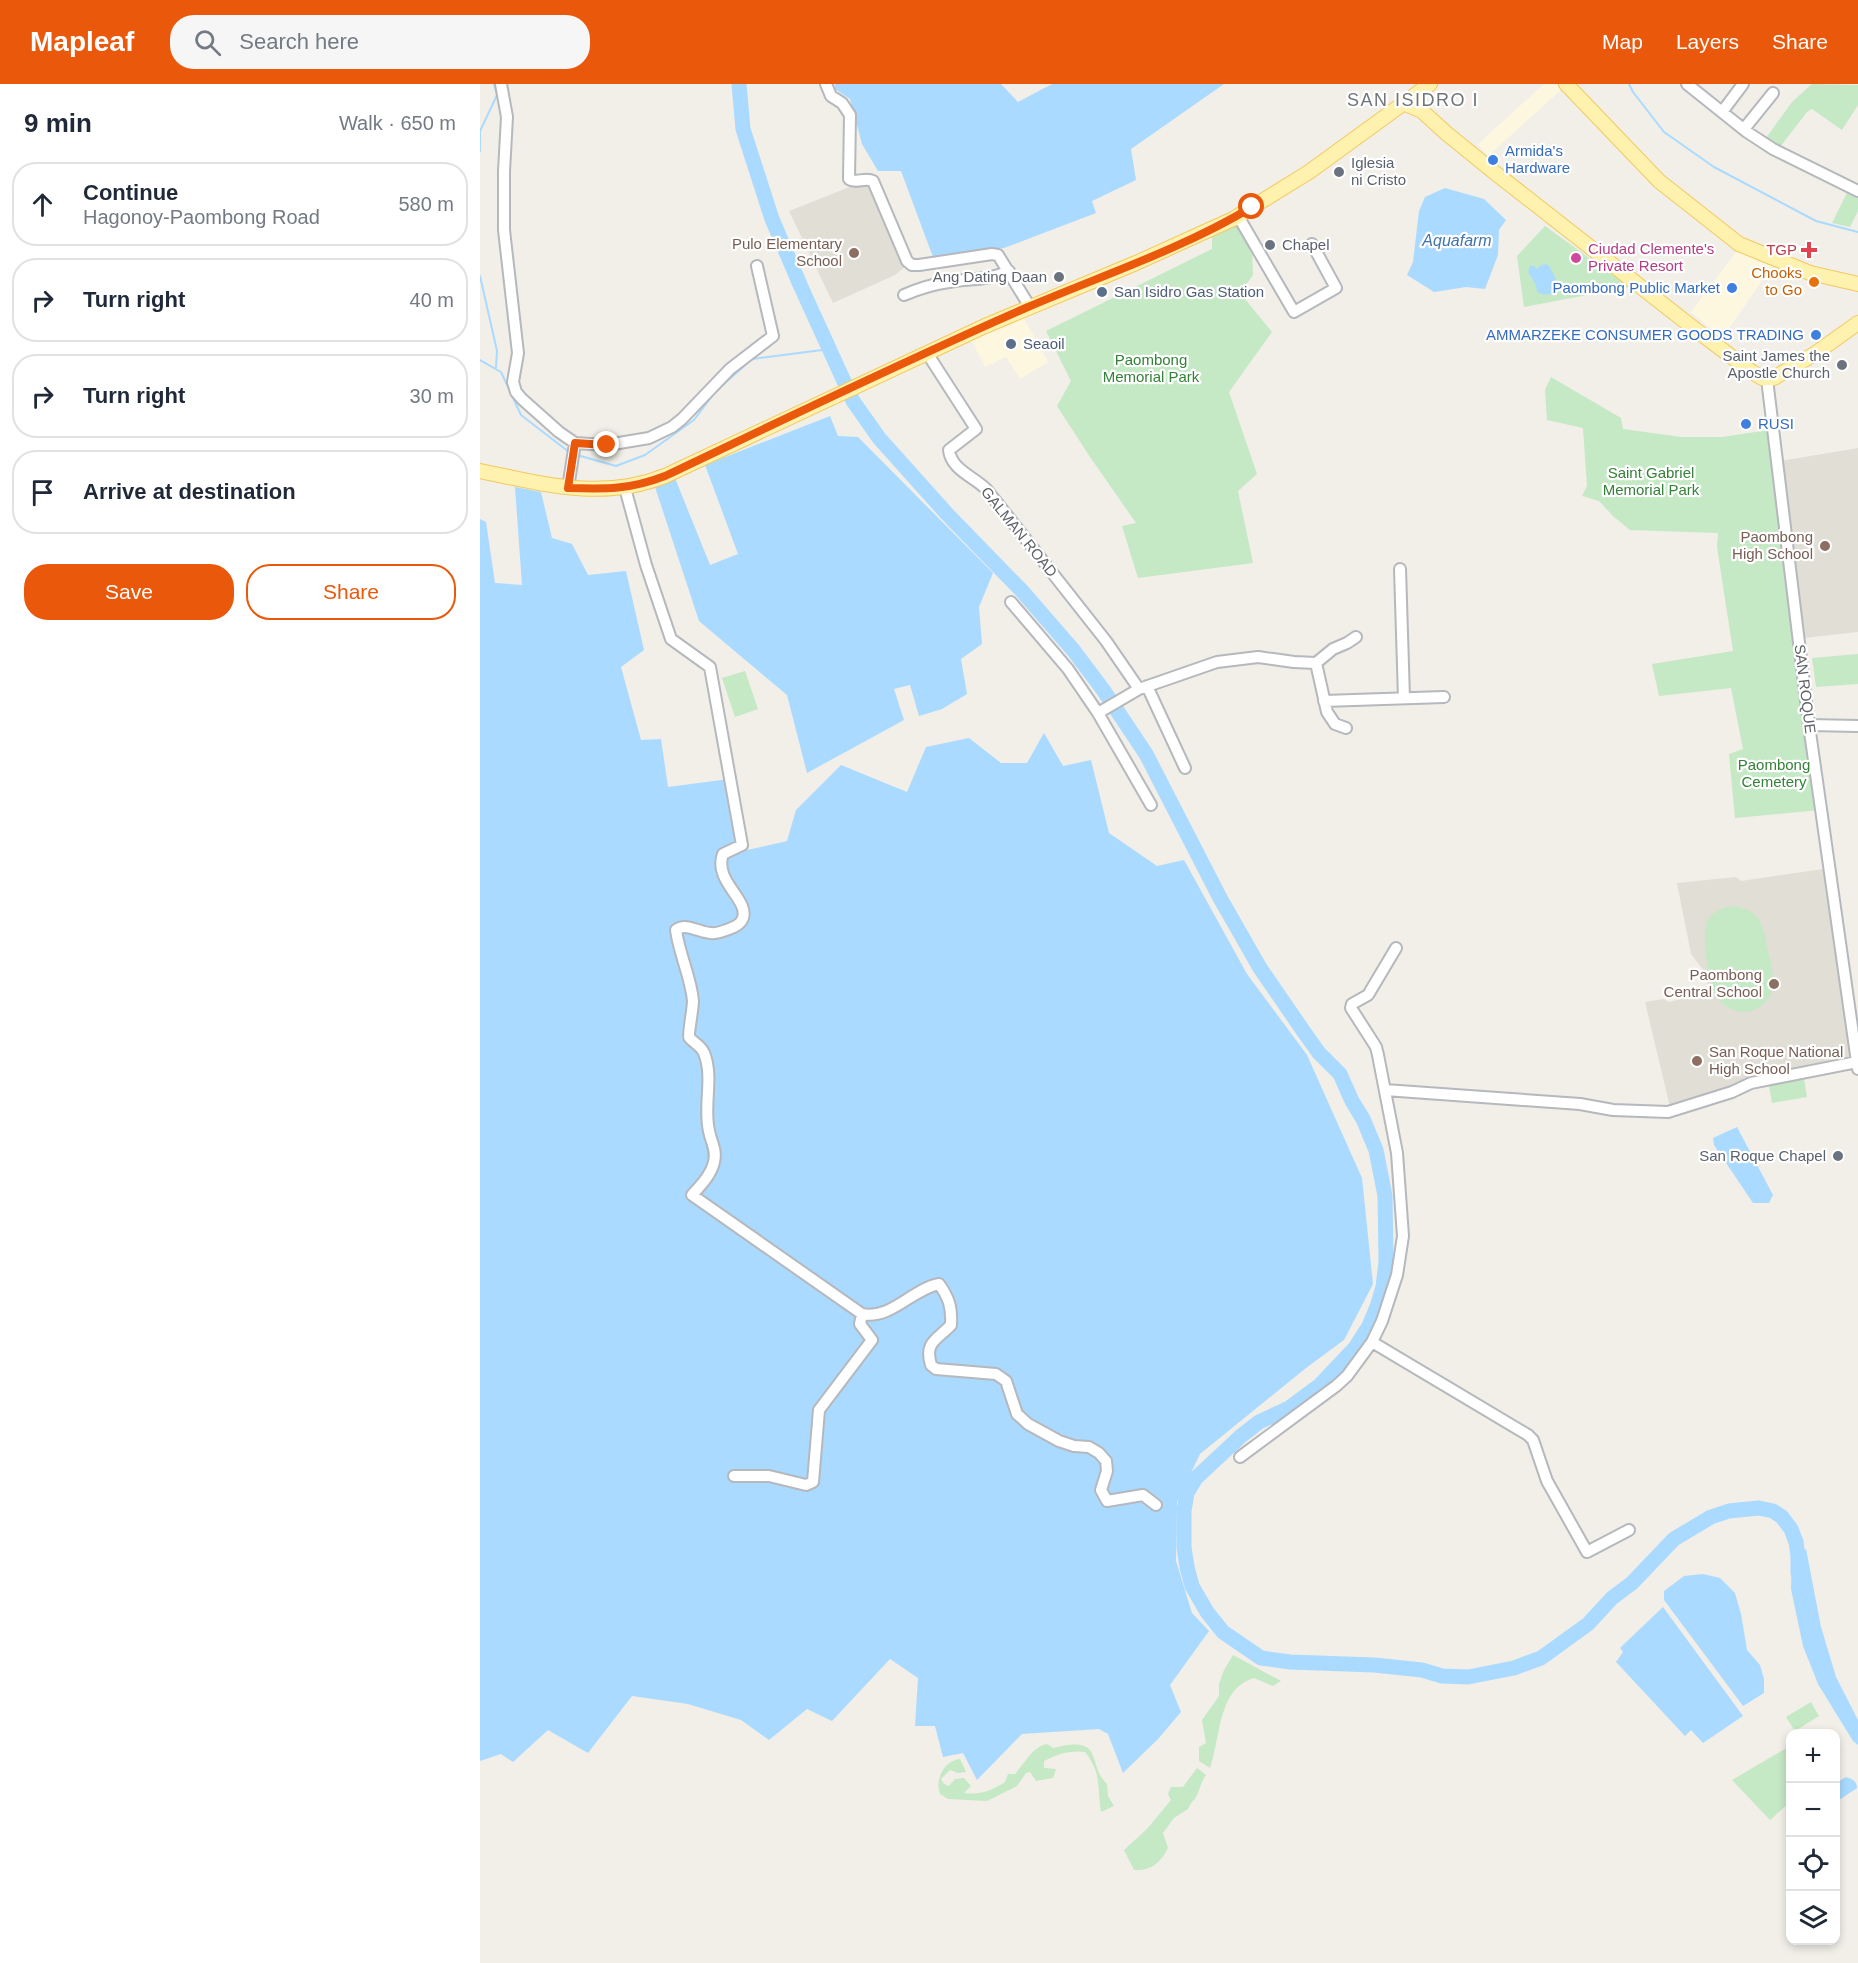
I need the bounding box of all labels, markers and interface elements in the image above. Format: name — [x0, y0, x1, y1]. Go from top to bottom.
search box — [170, 15, 590, 69]
text: Mapleaf — [30, 26, 134, 57]
icon: search — [191, 26, 224, 59]
text: Search here — [239, 29, 359, 54]
text: Map — [1602, 30, 1643, 53]
text: Layers — [1676, 30, 1739, 53]
text: Share — [1772, 30, 1828, 53]
district label: SAN ISIDRO I — [1347, 90, 1479, 110]
text: 9 min — [24, 108, 92, 138]
text: Walk · 650 m — [339, 112, 456, 134]
place label: Armida's Hardware — [1505, 142, 1570, 176]
marker: Armida's Hardware — [1486, 153, 1500, 167]
place label: Iglesia ni Cristo — [1351, 154, 1406, 188]
marker: Iglesia ni Cristo — [1332, 165, 1346, 179]
text: Continue — [83, 180, 178, 205]
icon: ahead — [26, 188, 59, 221]
text: 580 m — [398, 193, 454, 215]
route start — [1238, 193, 1264, 219]
text: Hagonoy-Paombong Road — [83, 206, 320, 228]
water label: Aquafarm — [1421, 232, 1492, 249]
place label: Pulo Elementary School — [732, 235, 842, 269]
place label: Chapel — [1282, 236, 1330, 253]
marker: Chapel — [1263, 238, 1277, 252]
place label: Ciudad Clemente's Private Resort — [1588, 240, 1714, 274]
place label: TGP — [1766, 241, 1797, 258]
marker: TGP — [1802, 243, 1816, 257]
marker: Pulo Elementary School — [847, 246, 861, 260]
marker: Ciudad Clemente's Private Resort — [1569, 251, 1583, 265]
place label: Chooks to Go — [1751, 264, 1802, 298]
place label: Ang Dating Daan — [933, 268, 1047, 285]
marker: Ang Dating Daan — [1052, 270, 1066, 284]
marker: Chooks to Go — [1807, 275, 1821, 289]
place label: Paombong Public Market — [1552, 279, 1721, 296]
marker: Paombong Public Market — [1725, 281, 1739, 295]
place label: San Isidro Gas Station — [1114, 283, 1264, 300]
icon: right — [26, 284, 59, 317]
marker: San Isidro Gas Station — [1095, 285, 1109, 299]
text: Turn right — [83, 287, 185, 312]
text: 40 m — [410, 289, 454, 311]
place label: AMMARZEKE CONSUMER GOODS TRADING — [1486, 326, 1804, 343]
marker: AMMARZEKE CONSUMER GOODS TRADING — [1809, 328, 1823, 342]
place label: Seaoil — [1023, 335, 1065, 352]
marker: Seaoil — [1004, 337, 1018, 351]
place label: Saint James the Apostle Church — [1722, 347, 1830, 381]
park label: Paombong Memorial Park — [1103, 351, 1200, 385]
marker: Saint James the Apostle Church — [1835, 358, 1849, 372]
icon: right — [26, 380, 59, 413]
text: Turn right — [83, 383, 185, 408]
text: 30 m — [410, 385, 454, 407]
place label: RUSI — [1758, 415, 1794, 432]
marker: RUSI — [1739, 417, 1753, 431]
route end — [593, 431, 619, 457]
park label: Saint Gabriel Memorial Park — [1603, 464, 1700, 498]
icon: arrive — [26, 476, 59, 509]
text: Arrive at destination — [83, 479, 296, 504]
street label: GALMAN ROAD — [978, 483, 1061, 580]
place label: Paombong High School — [1732, 528, 1813, 562]
marker: Paombong High School — [1818, 539, 1832, 553]
button: Save — [24, 564, 234, 620]
button: Share — [246, 564, 456, 620]
street label: SAN ROQUE — [1792, 643, 1819, 735]
park label: Paombong Cemetery — [1738, 756, 1810, 790]
place label: Paombong Central School — [1664, 966, 1762, 1000]
marker: Paombong Central School — [1767, 977, 1781, 991]
place label: San Roque National High School — [1709, 1043, 1843, 1077]
marker: San Roque National High School — [1690, 1054, 1704, 1068]
place label: San Roque Chapel — [1699, 1147, 1826, 1164]
marker: San Roque Chapel — [1831, 1149, 1845, 1163]
map controls — [1786, 1729, 1840, 1945]
button: + — [1786, 1729, 1840, 1783]
button: − — [1786, 1783, 1840, 1837]
button: locate — [1786, 1837, 1840, 1891]
button: layers — [1786, 1891, 1840, 1945]

